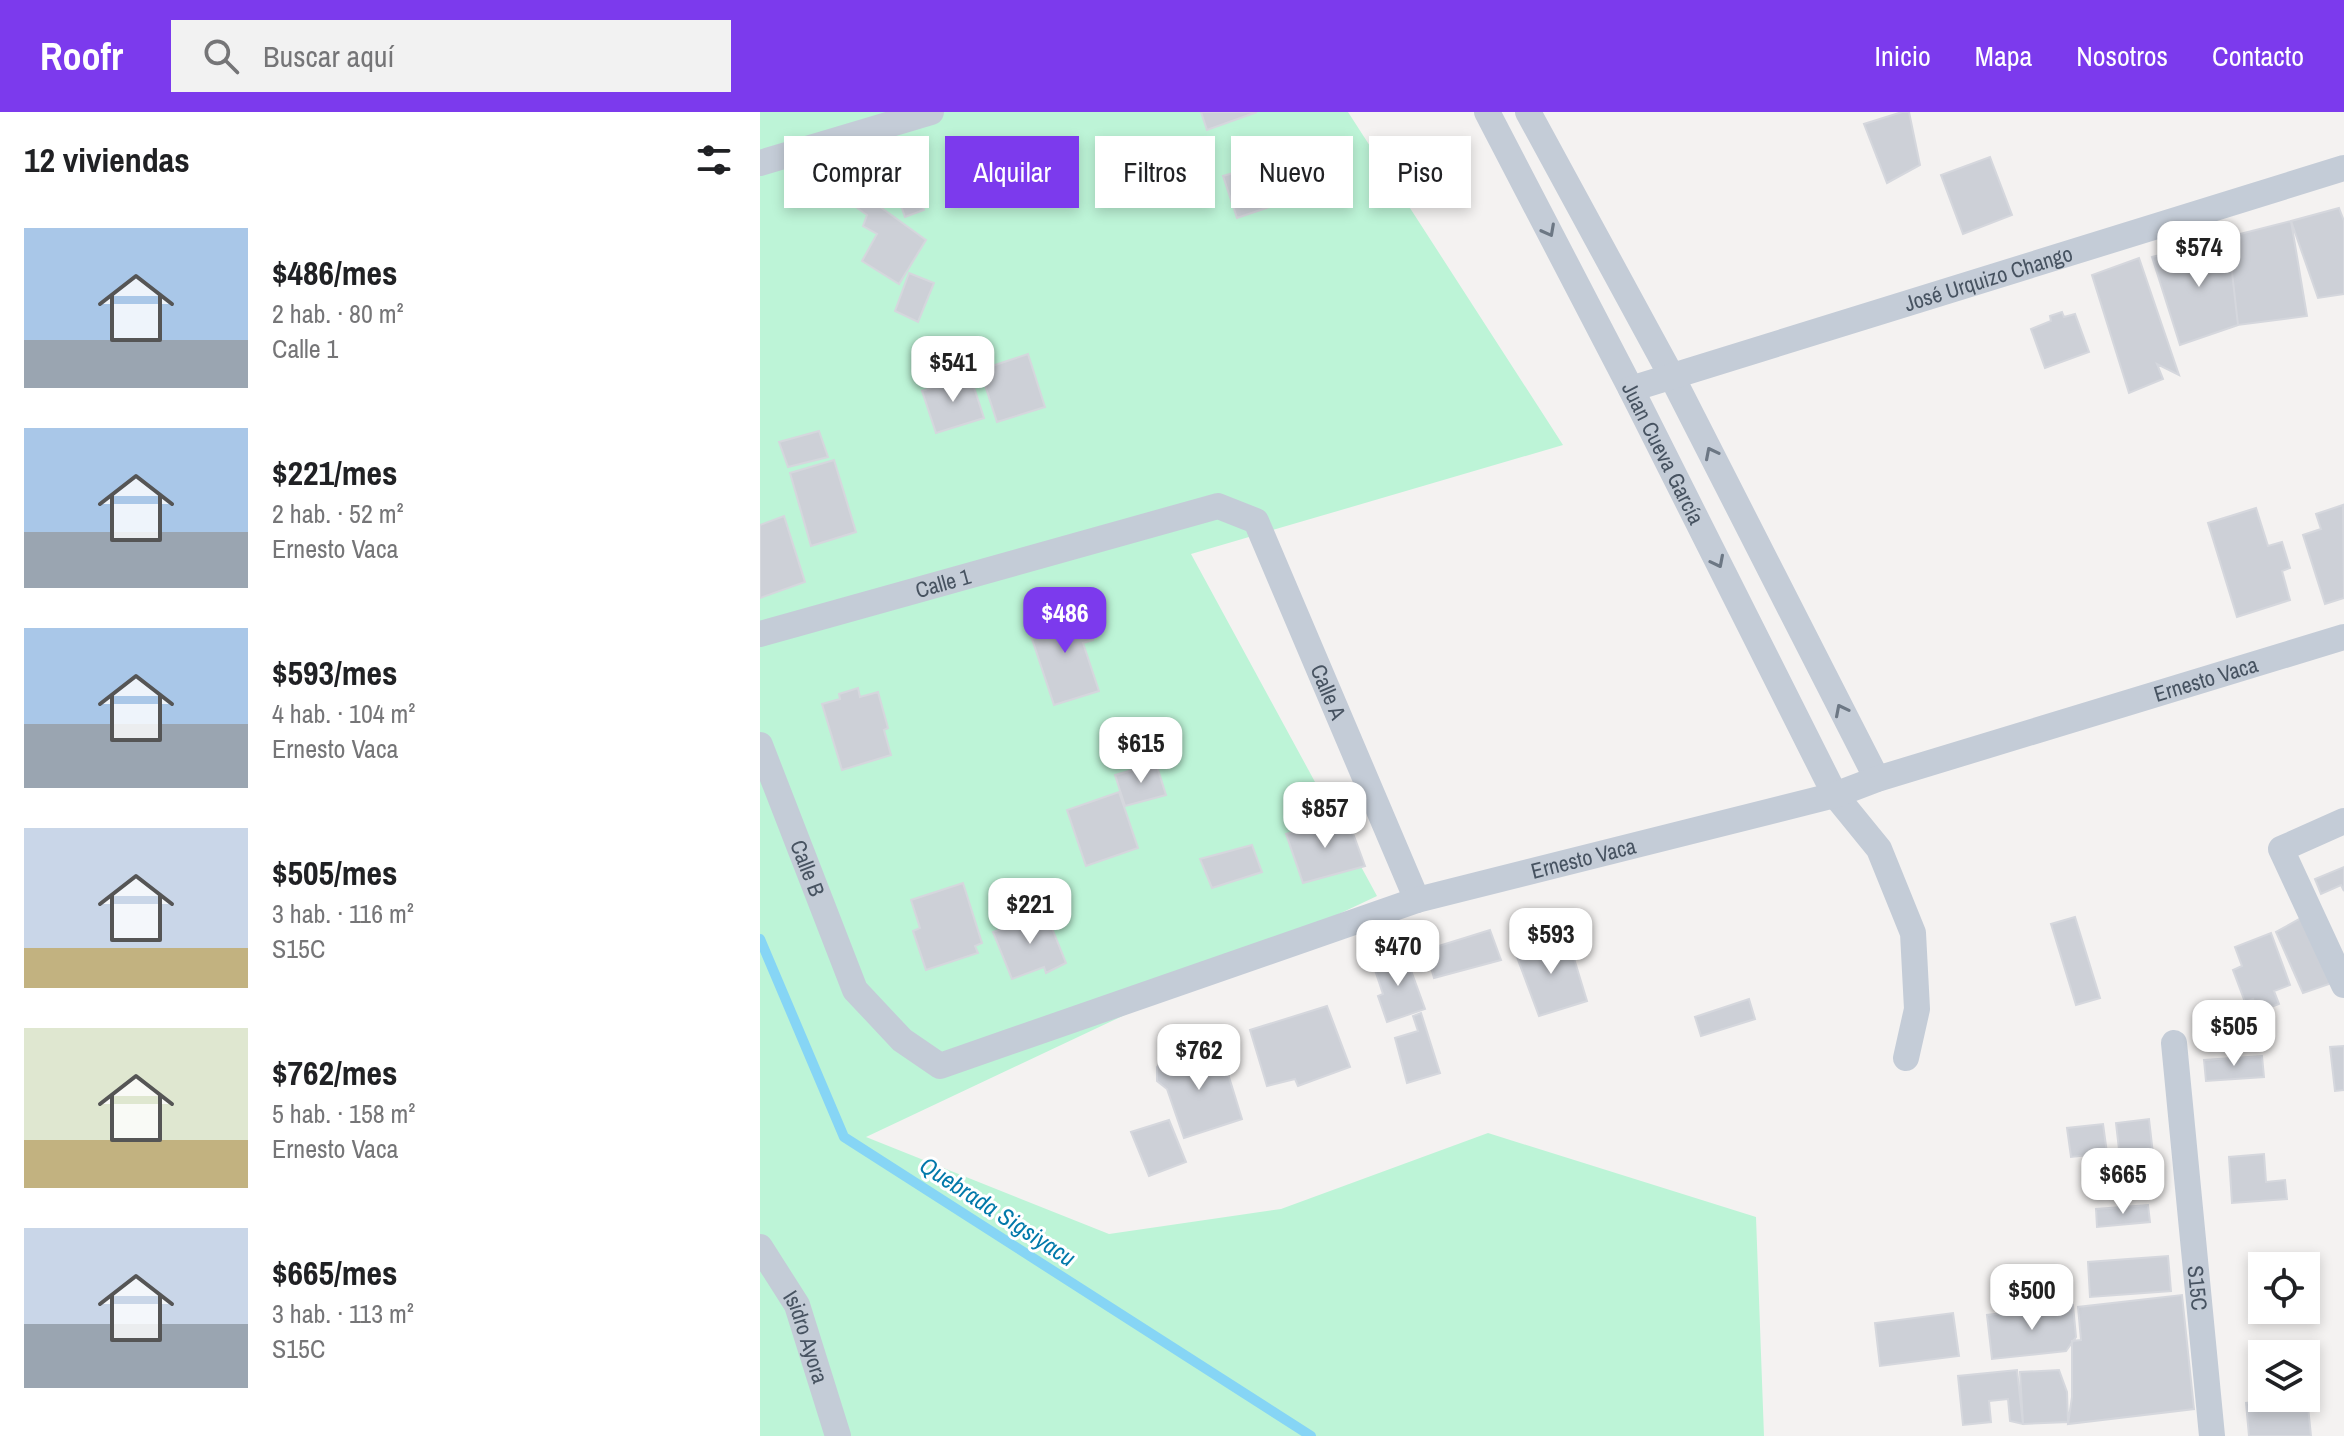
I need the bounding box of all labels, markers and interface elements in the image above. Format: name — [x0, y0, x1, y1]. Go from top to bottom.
search box — [171, 20, 731, 92]
text: Roofr — [40, 31, 123, 82]
icon: search — [199, 34, 243, 78]
text: Buscar aquí — [263, 36, 394, 76]
text: Inicio — [1875, 37, 1931, 75]
text: Mapa — [1975, 37, 2032, 75]
text: Nosotros — [2076, 37, 2168, 75]
text: Contacto — [2212, 37, 2304, 75]
chip: Comprar — [784, 136, 929, 208]
chip: Alquilar — [945, 136, 1079, 208]
chip: Filtros — [1095, 136, 1215, 208]
chip: Nuevo — [1231, 136, 1353, 208]
chip: Piso — [1369, 136, 1471, 208]
text: 12 viviendas — [24, 137, 190, 183]
icon: filters — [692, 138, 736, 182]
pin: $574 — [2152, 221, 2246, 289]
one-way arrow — [1539, 222, 1554, 237]
text: $574 — [2175, 229, 2223, 264]
street label: José Urquizo Chango — [1900, 238, 2076, 318]
text: $486/mes — [272, 250, 398, 296]
icon: home — [88, 260, 184, 356]
text: 2 hab. · 80 m² — [272, 296, 404, 331]
text: Calle 1 — [272, 331, 338, 366]
pin: $541 — [906, 336, 1000, 404]
text: $541 — [929, 344, 977, 379]
street label: Juan Cueva García — [1615, 377, 1712, 529]
one-way arrow — [1705, 447, 1720, 462]
text: $221/mes — [272, 450, 398, 496]
icon: home — [88, 460, 184, 556]
text: 2 hab. · 52 m² — [272, 496, 404, 531]
text: Ernesto Vaca — [272, 531, 398, 566]
one-way arrow — [1708, 554, 1724, 569]
street label: Calle 1 — [912, 561, 974, 605]
pin: $486 — [1018, 587, 1112, 655]
text: $486 — [1041, 595, 1089, 630]
street label: Ernesto Vaca — [2150, 649, 2261, 709]
text: $593/mes — [272, 650, 398, 696]
icon: home — [88, 660, 184, 756]
street label: Calle A — [1304, 660, 1354, 725]
text: 4 hab. · 104 m² — [272, 696, 415, 731]
one-way arrow — [1836, 703, 1851, 718]
pin: $615 — [1094, 717, 1188, 785]
text: $615 — [1117, 725, 1165, 760]
text: Ernesto Vaca — [272, 731, 398, 766]
pin: $857 — [1278, 782, 1372, 850]
text: $857 — [1301, 790, 1349, 825]
street label: Ernesto Vaca — [1528, 831, 1639, 886]
street label: Calle B — [783, 836, 832, 901]
text: $505/mes — [272, 850, 398, 896]
icon: home — [88, 860, 184, 956]
pin: $221 — [983, 878, 1077, 946]
text: $221 — [1006, 886, 1054, 921]
text: 3 hab. · 116 m² — [272, 896, 414, 931]
pin: $593 — [1504, 908, 1598, 976]
text: $593 — [1527, 916, 1575, 951]
pin: $470 — [1351, 920, 1445, 988]
text: $470 — [1374, 928, 1422, 963]
text: S15C — [272, 931, 325, 966]
pin: $505 — [2187, 1000, 2281, 1068]
text: $505 — [2210, 1008, 2258, 1043]
pin: $762 — [1152, 1024, 1246, 1092]
text: $762 — [1175, 1032, 1223, 1067]
text: $762/mes — [272, 1050, 398, 1096]
icon: home — [88, 1060, 184, 1156]
text: 5 hab. · 158 m² — [272, 1096, 415, 1131]
text: Ernesto Vaca — [272, 1131, 398, 1166]
pin: $665 — [2076, 1148, 2170, 1216]
water label: Quebrada Sigsiyacu — [914, 1149, 1082, 1273]
text: $665 — [2099, 1156, 2147, 1191]
text: $665/mes — [272, 1250, 398, 1296]
map controls — [2248, 1252, 2320, 1412]
button: locate — [2248, 1252, 2320, 1324]
icon: home — [88, 1260, 184, 1356]
pin: $500 — [1985, 1264, 2079, 1332]
street label: S15C — [2181, 1264, 2215, 1312]
text: $500 — [2008, 1272, 2056, 1307]
street label: Isidro Ayora — [776, 1284, 836, 1387]
text: 3 hab. · 113 m² — [272, 1296, 414, 1331]
text: S15C — [272, 1331, 325, 1366]
button: layers — [2248, 1340, 2320, 1412]

